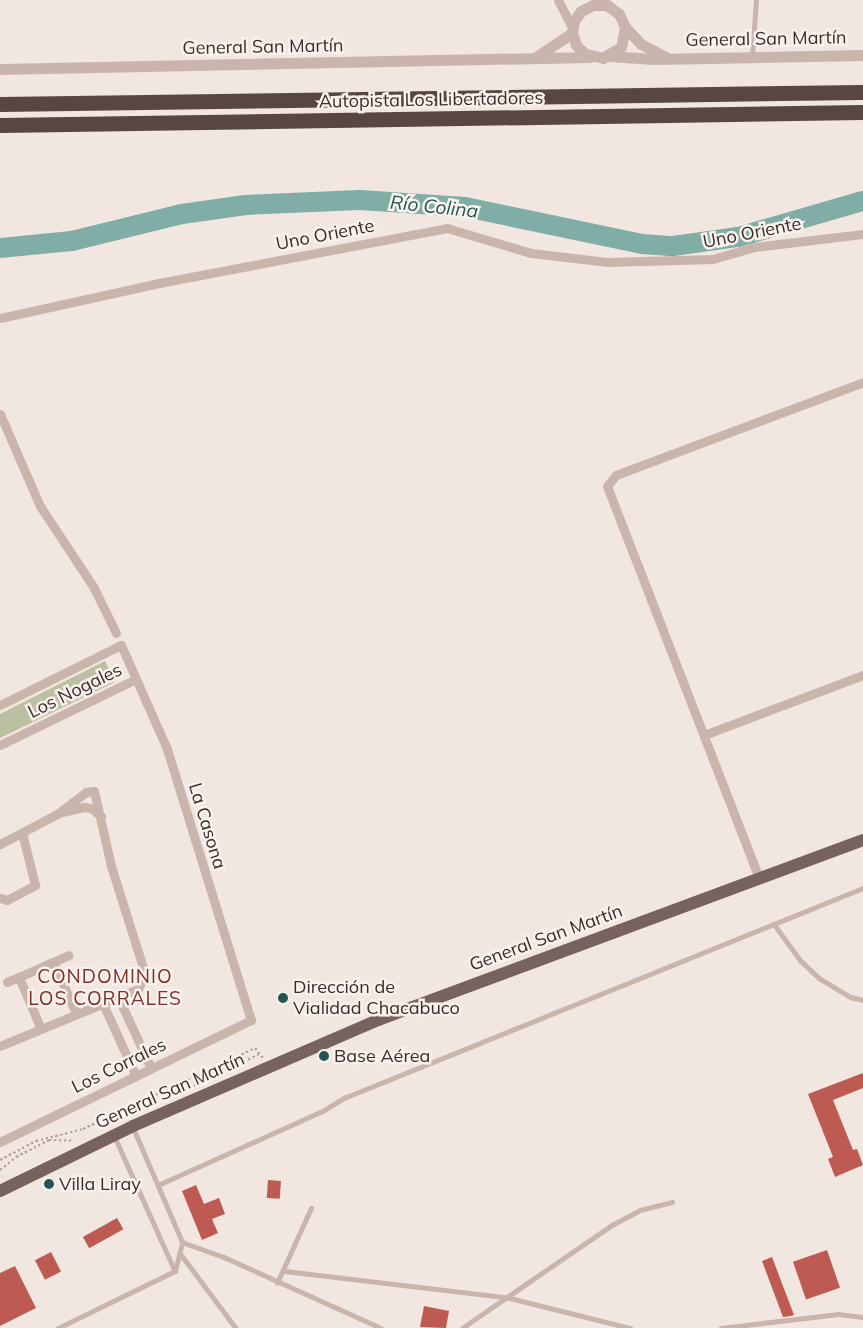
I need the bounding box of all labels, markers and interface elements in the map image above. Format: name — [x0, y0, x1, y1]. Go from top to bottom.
street label: General San Martín — [685, 27, 847, 51]
street label: General San Martín — [182, 35, 344, 59]
street label: Autopista Los Libertadores — [319, 87, 543, 113]
water label: Río Colina — [389, 191, 479, 223]
street label: Uno Oriente — [701, 213, 803, 253]
street label: Uno Oriente — [274, 215, 376, 255]
street label: Los Nogales — [24, 659, 126, 723]
street label: La Casona — [184, 780, 230, 872]
street label: General San Martín — [467, 900, 625, 976]
district label: CONDOMINIO LOS CORRALES — [27, 966, 183, 1010]
place label: Dirección de Vialidad Chacabuco — [293, 977, 460, 1020]
marker: Dirección de Vialidad Chacabuco — [277, 992, 289, 1004]
street label: Los Corrales — [68, 1034, 170, 1098]
place label: Base Aérea — [334, 1045, 430, 1067]
street label: General San Martín — [92, 1048, 248, 1134]
marker: Base Aérea — [318, 1050, 330, 1062]
place label: Villa Liray — [59, 1173, 141, 1195]
marker: Villa Liray — [43, 1178, 55, 1190]

